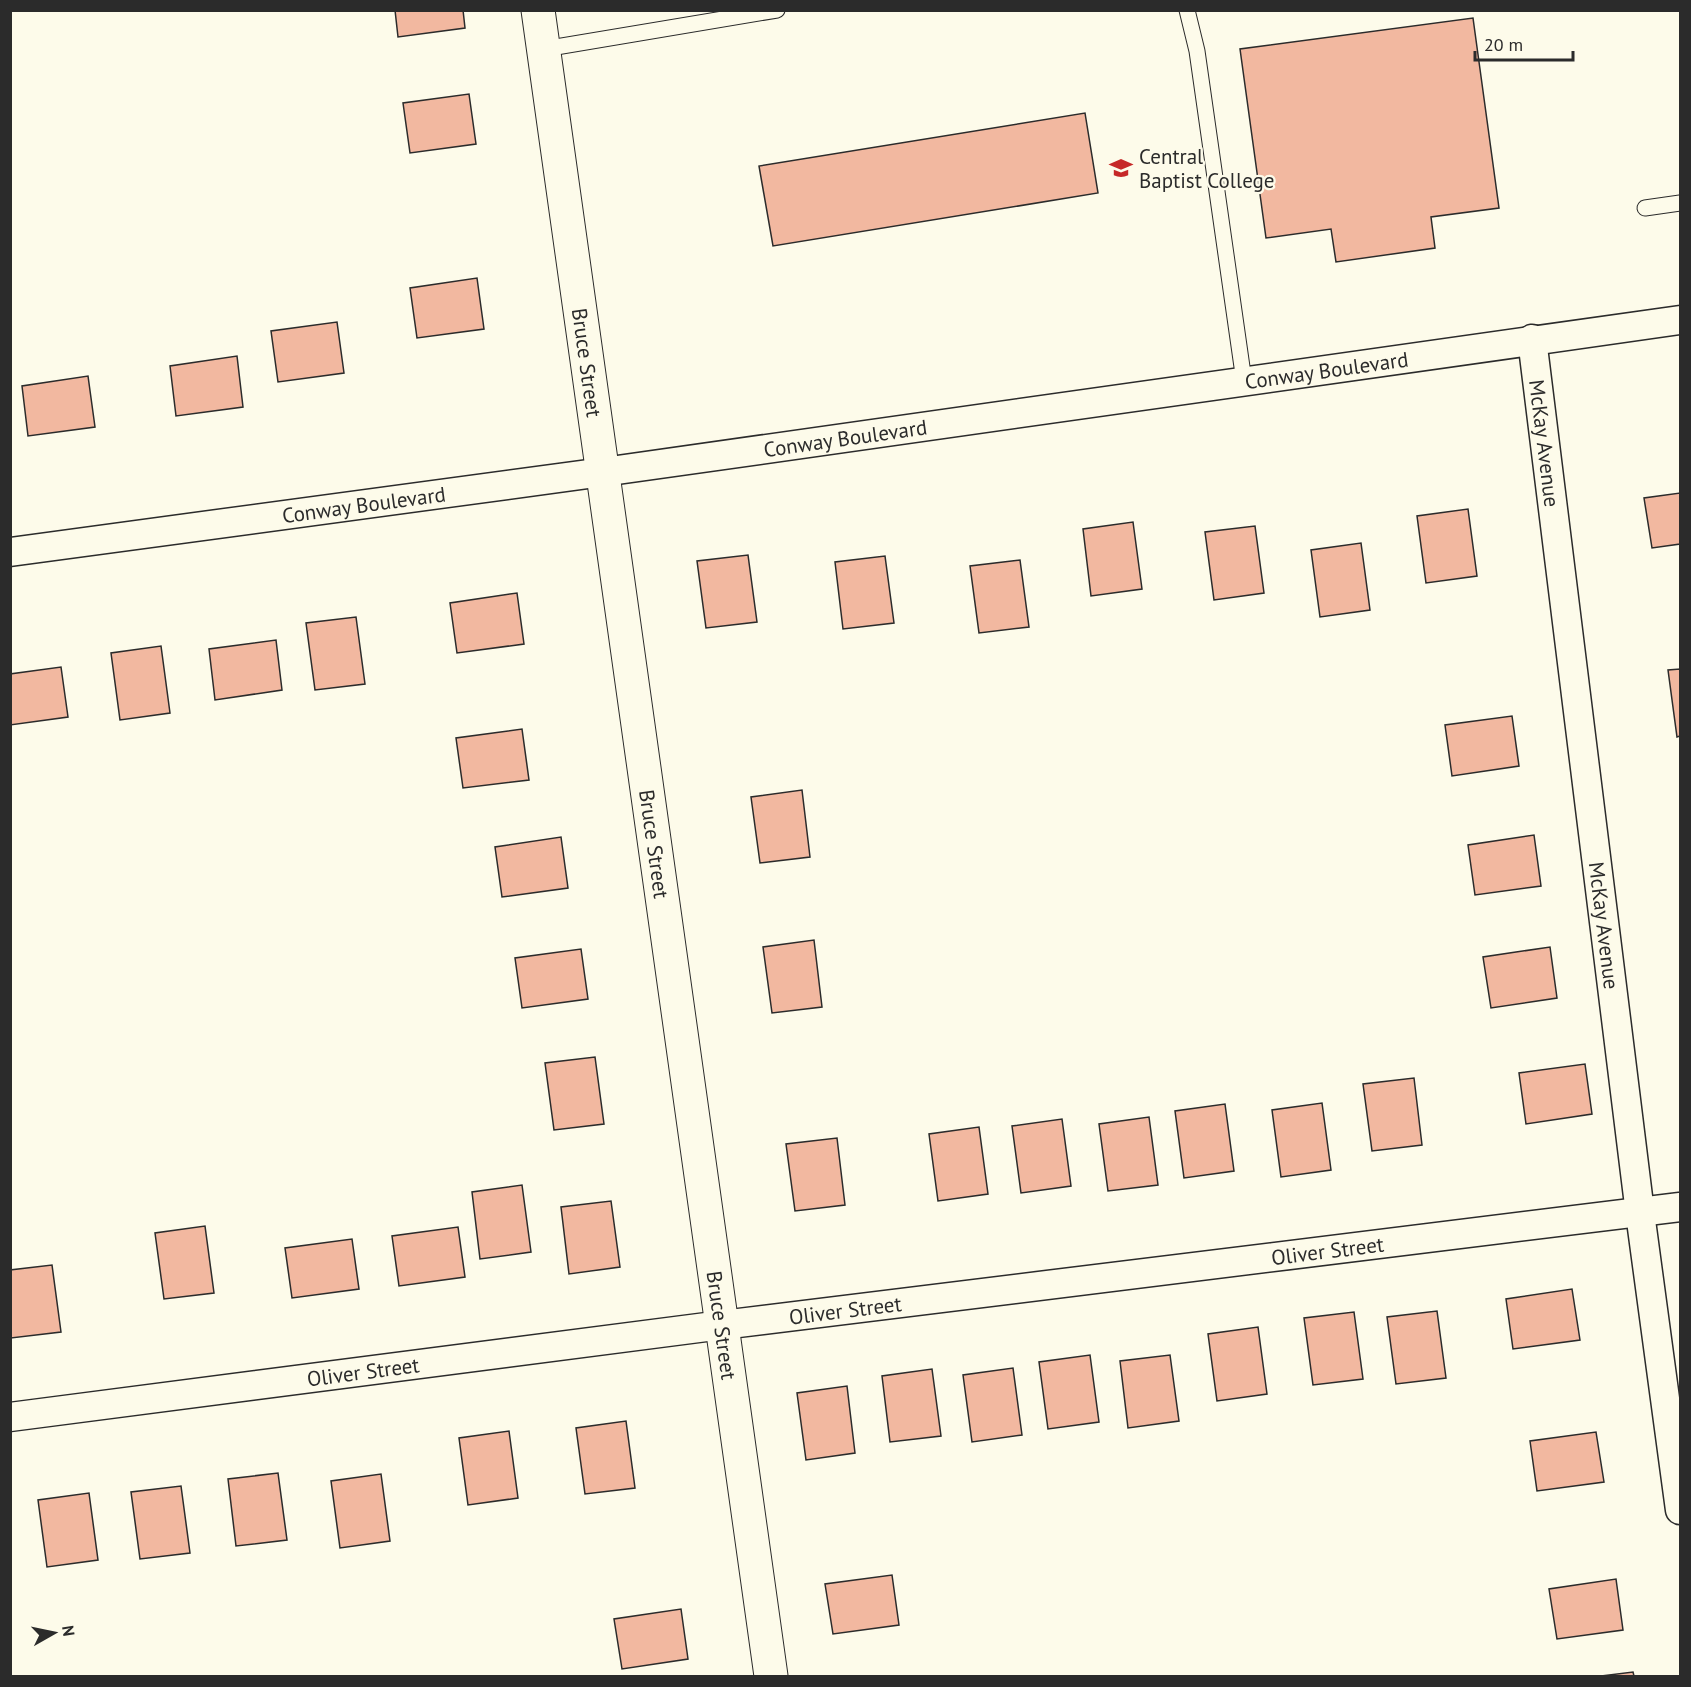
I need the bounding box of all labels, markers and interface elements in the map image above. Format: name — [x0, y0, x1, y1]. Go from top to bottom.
scale bar — [1475, 24, 1572, 62]
text: 20 m — [1484, 33, 1523, 56]
place label: Central Baptist College — [1139, 143, 1275, 194]
school or university icon: Central Baptist College — [1108, 155, 1134, 181]
street label: Bruce Street — [566, 306, 608, 419]
street label: Conway Boulevard — [1243, 345, 1410, 395]
street label: McKay Avenue — [1524, 378, 1566, 509]
street label: Conway Boulevard — [762, 413, 929, 463]
street label: Conway Boulevard — [280, 480, 447, 529]
street label: Bruce Street — [634, 788, 676, 900]
street label: McKay Avenue — [1583, 860, 1626, 991]
street label: Oliver Street — [1270, 1230, 1385, 1271]
street label: Bruce Street — [701, 1269, 743, 1381]
street label: Oliver Street — [787, 1290, 903, 1330]
street label: Oliver Street — [305, 1351, 421, 1392]
north arrow — [24, 1603, 84, 1663]
text: N — [58, 1624, 80, 1637]

